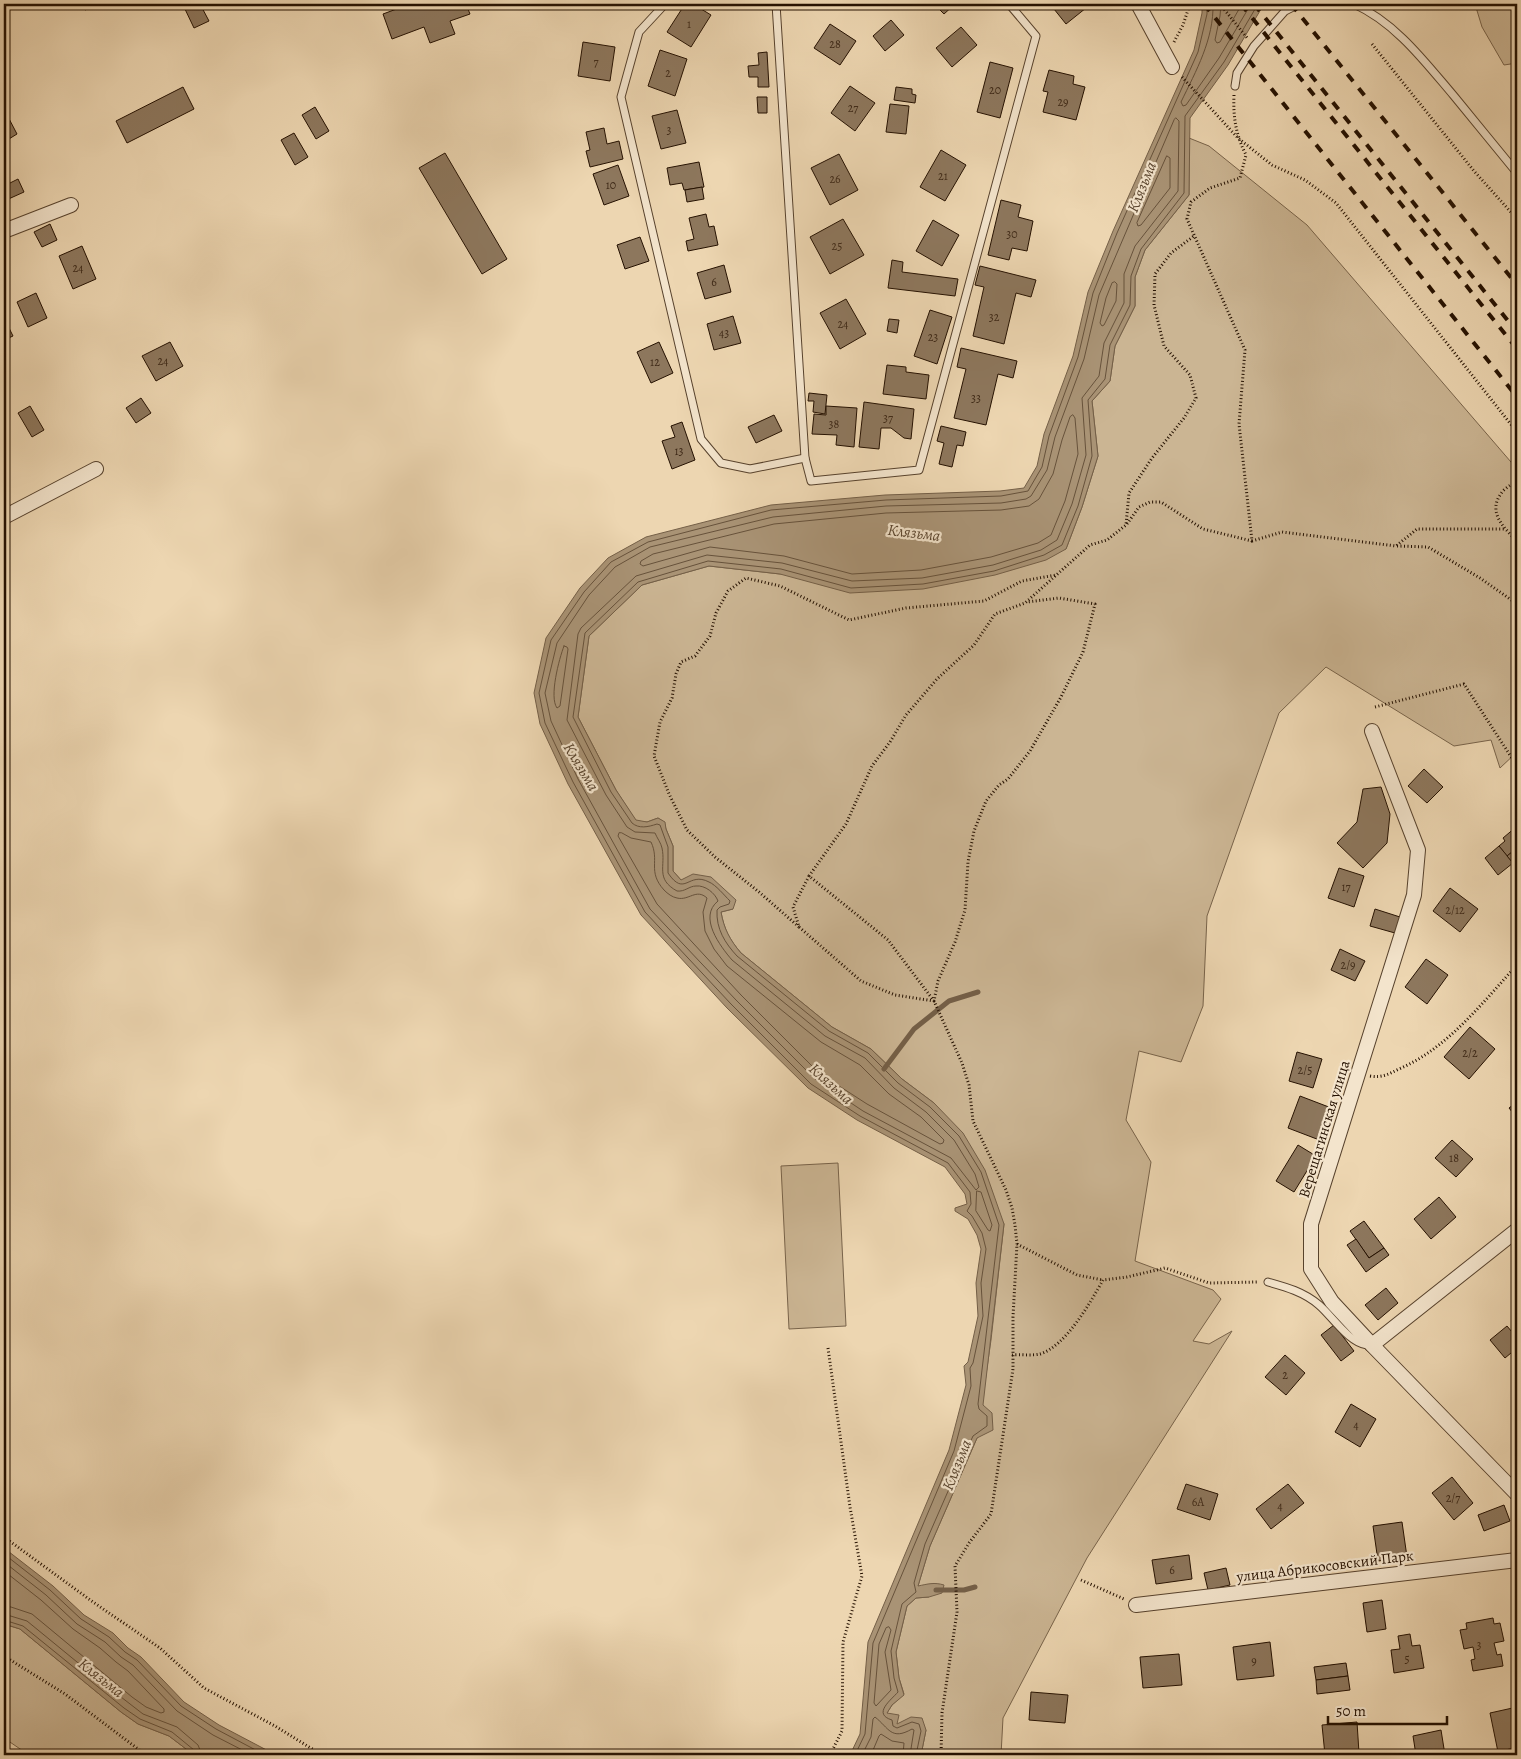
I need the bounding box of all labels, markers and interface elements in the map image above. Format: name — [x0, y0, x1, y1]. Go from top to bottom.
house number: 1 — [687, 16, 691, 32]
house number: 28 — [829, 36, 841, 52]
house number: 7 — [593, 54, 599, 70]
house number: 2 — [665, 65, 671, 81]
house number: 20 — [989, 82, 1001, 98]
house number: 29 — [1057, 94, 1069, 110]
house number: 27 — [848, 100, 859, 116]
house number: 3 — [667, 122, 672, 138]
water label: Клязьма — [1122, 158, 1162, 216]
house number: 21 — [938, 168, 948, 184]
house number: 26 — [829, 171, 841, 187]
house number: 10 — [606, 177, 616, 193]
house number: 30 — [1006, 226, 1018, 242]
house number: 25 — [832, 238, 842, 254]
house number: 24 — [72, 260, 84, 276]
house number: 6 — [711, 274, 717, 290]
house number: 32 — [989, 309, 1000, 325]
house number: 24 — [837, 316, 849, 332]
house number: 43 — [719, 325, 729, 341]
house number: 23 — [928, 329, 938, 345]
house number: 24 — [157, 353, 169, 369]
house number: 12 — [650, 354, 660, 370]
house number: 33 — [971, 390, 981, 406]
house number: 37 — [883, 410, 894, 426]
house number: 38 — [829, 416, 840, 432]
house number: 13 — [674, 443, 684, 459]
water label: Клязьма — [886, 519, 942, 547]
water label: Клязьма — [558, 739, 604, 795]
house number: 17 — [1341, 879, 1352, 895]
house number: 2/12 — [1445, 902, 1465, 918]
house number: 2/9 — [1340, 957, 1356, 973]
house number: 2/2 — [1462, 1045, 1478, 1061]
water label: Клязьма — [804, 1058, 858, 1110]
street label: Верещагинская улица — [1294, 1058, 1354, 1200]
house number: 2/5 — [1298, 1062, 1312, 1078]
house number: 18 — [1449, 1150, 1459, 1166]
house number: 2 — [1282, 1367, 1288, 1383]
house number: 4 — [1353, 1417, 1359, 1433]
water label: Клязьма — [937, 1436, 977, 1494]
house number: 2/7 — [1446, 1490, 1461, 1506]
house number: 6А — [1192, 1494, 1205, 1510]
house number: 4 — [1277, 1498, 1283, 1514]
street label: улица Абрикосовский Парк — [1234, 1545, 1415, 1587]
house number: 6 — [1169, 1562, 1175, 1578]
house number: 3 — [1477, 1637, 1482, 1653]
house number: 5 — [1404, 1651, 1410, 1667]
water label: Клязьма — [73, 1653, 129, 1703]
house number: 9 — [1251, 1653, 1257, 1669]
scale bar — [1328, 1694, 1447, 1726]
text: 50 m — [1336, 1701, 1366, 1721]

